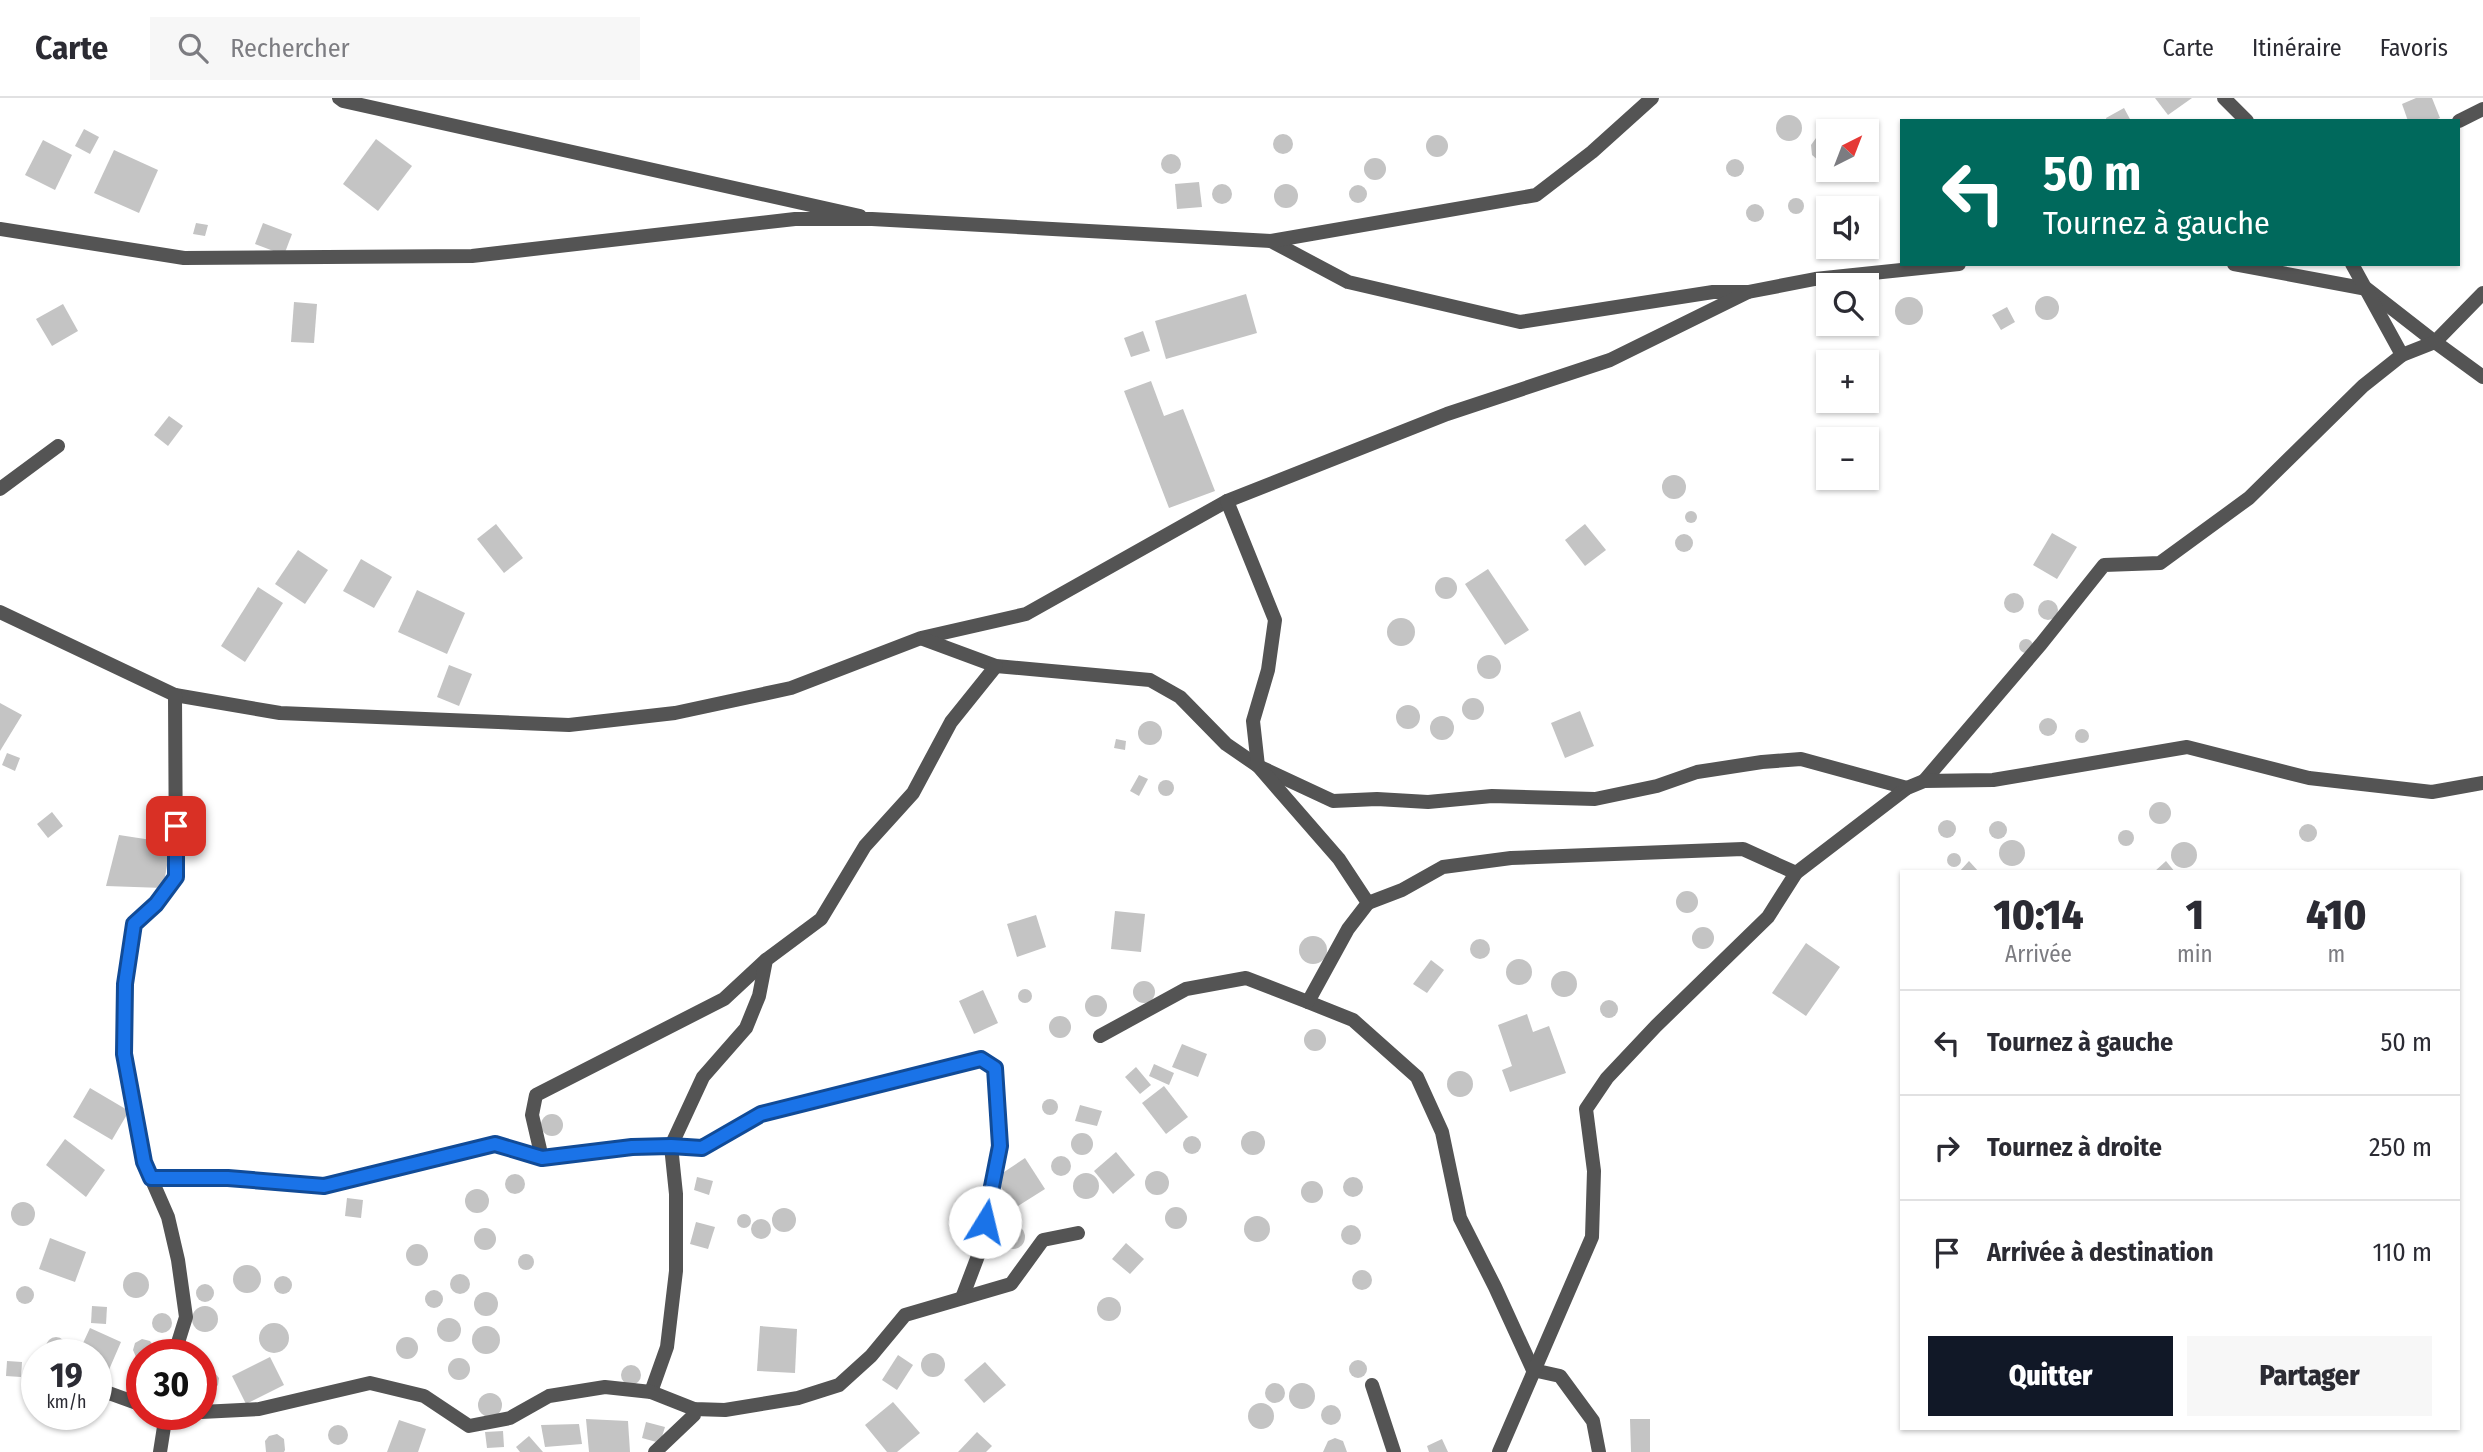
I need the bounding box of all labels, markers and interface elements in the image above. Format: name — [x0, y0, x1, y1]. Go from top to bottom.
search box — [150, 17, 640, 80]
text: Carte — [35, 28, 108, 68]
icon: search — [174, 29, 212, 67]
text: Rechercher — [230, 33, 350, 64]
text: Carte — [2163, 34, 2214, 62]
text: Itinéraire — [2252, 34, 2342, 62]
text: Favoris — [2380, 34, 2448, 62]
north arrow — [1816, 119, 1880, 182]
map controls — [1816, 119, 1879, 490]
text: 50 m — [2043, 144, 2141, 203]
icon: left — [1928, 147, 2019, 238]
button: sound — [1816, 196, 1879, 259]
text: Tournez à gauche — [2043, 204, 2270, 242]
button: search — [1816, 273, 1879, 336]
button: + — [1816, 350, 1879, 413]
button: − — [1816, 427, 1879, 490]
pin — [146, 796, 206, 856]
icon: arrive — [157, 807, 195, 845]
text: 10:14 — [1993, 890, 2083, 940]
text: 1 — [2186, 890, 2204, 940]
text: 410 — [2306, 890, 2367, 940]
text: Arrivée — [2005, 940, 2072, 968]
text: min — [2177, 940, 2213, 968]
text: m — [2327, 940, 2345, 968]
icon: left — [1928, 1024, 1966, 1062]
text: Tournez à gauche — [1987, 1027, 2173, 1058]
text: 50 m — [2380, 1027, 2432, 1058]
icon: right — [1928, 1129, 1966, 1167]
text: Tournez à droite — [1987, 1132, 2162, 1163]
text: 250 m — [2369, 1132, 2432, 1163]
position arrow — [948, 1185, 1022, 1259]
icon: arrive — [1928, 1234, 1966, 1272]
text: Arrivée à destination — [1987, 1237, 2214, 1268]
text: 110 m — [2372, 1237, 2432, 1268]
button: Quitter — [1928, 1336, 2173, 1416]
button: Partager — [2187, 1336, 2432, 1416]
speed limit sign: 30 — [126, 1339, 217, 1430]
text: 19 — [50, 1354, 83, 1396]
text: km/h — [46, 1391, 87, 1413]

